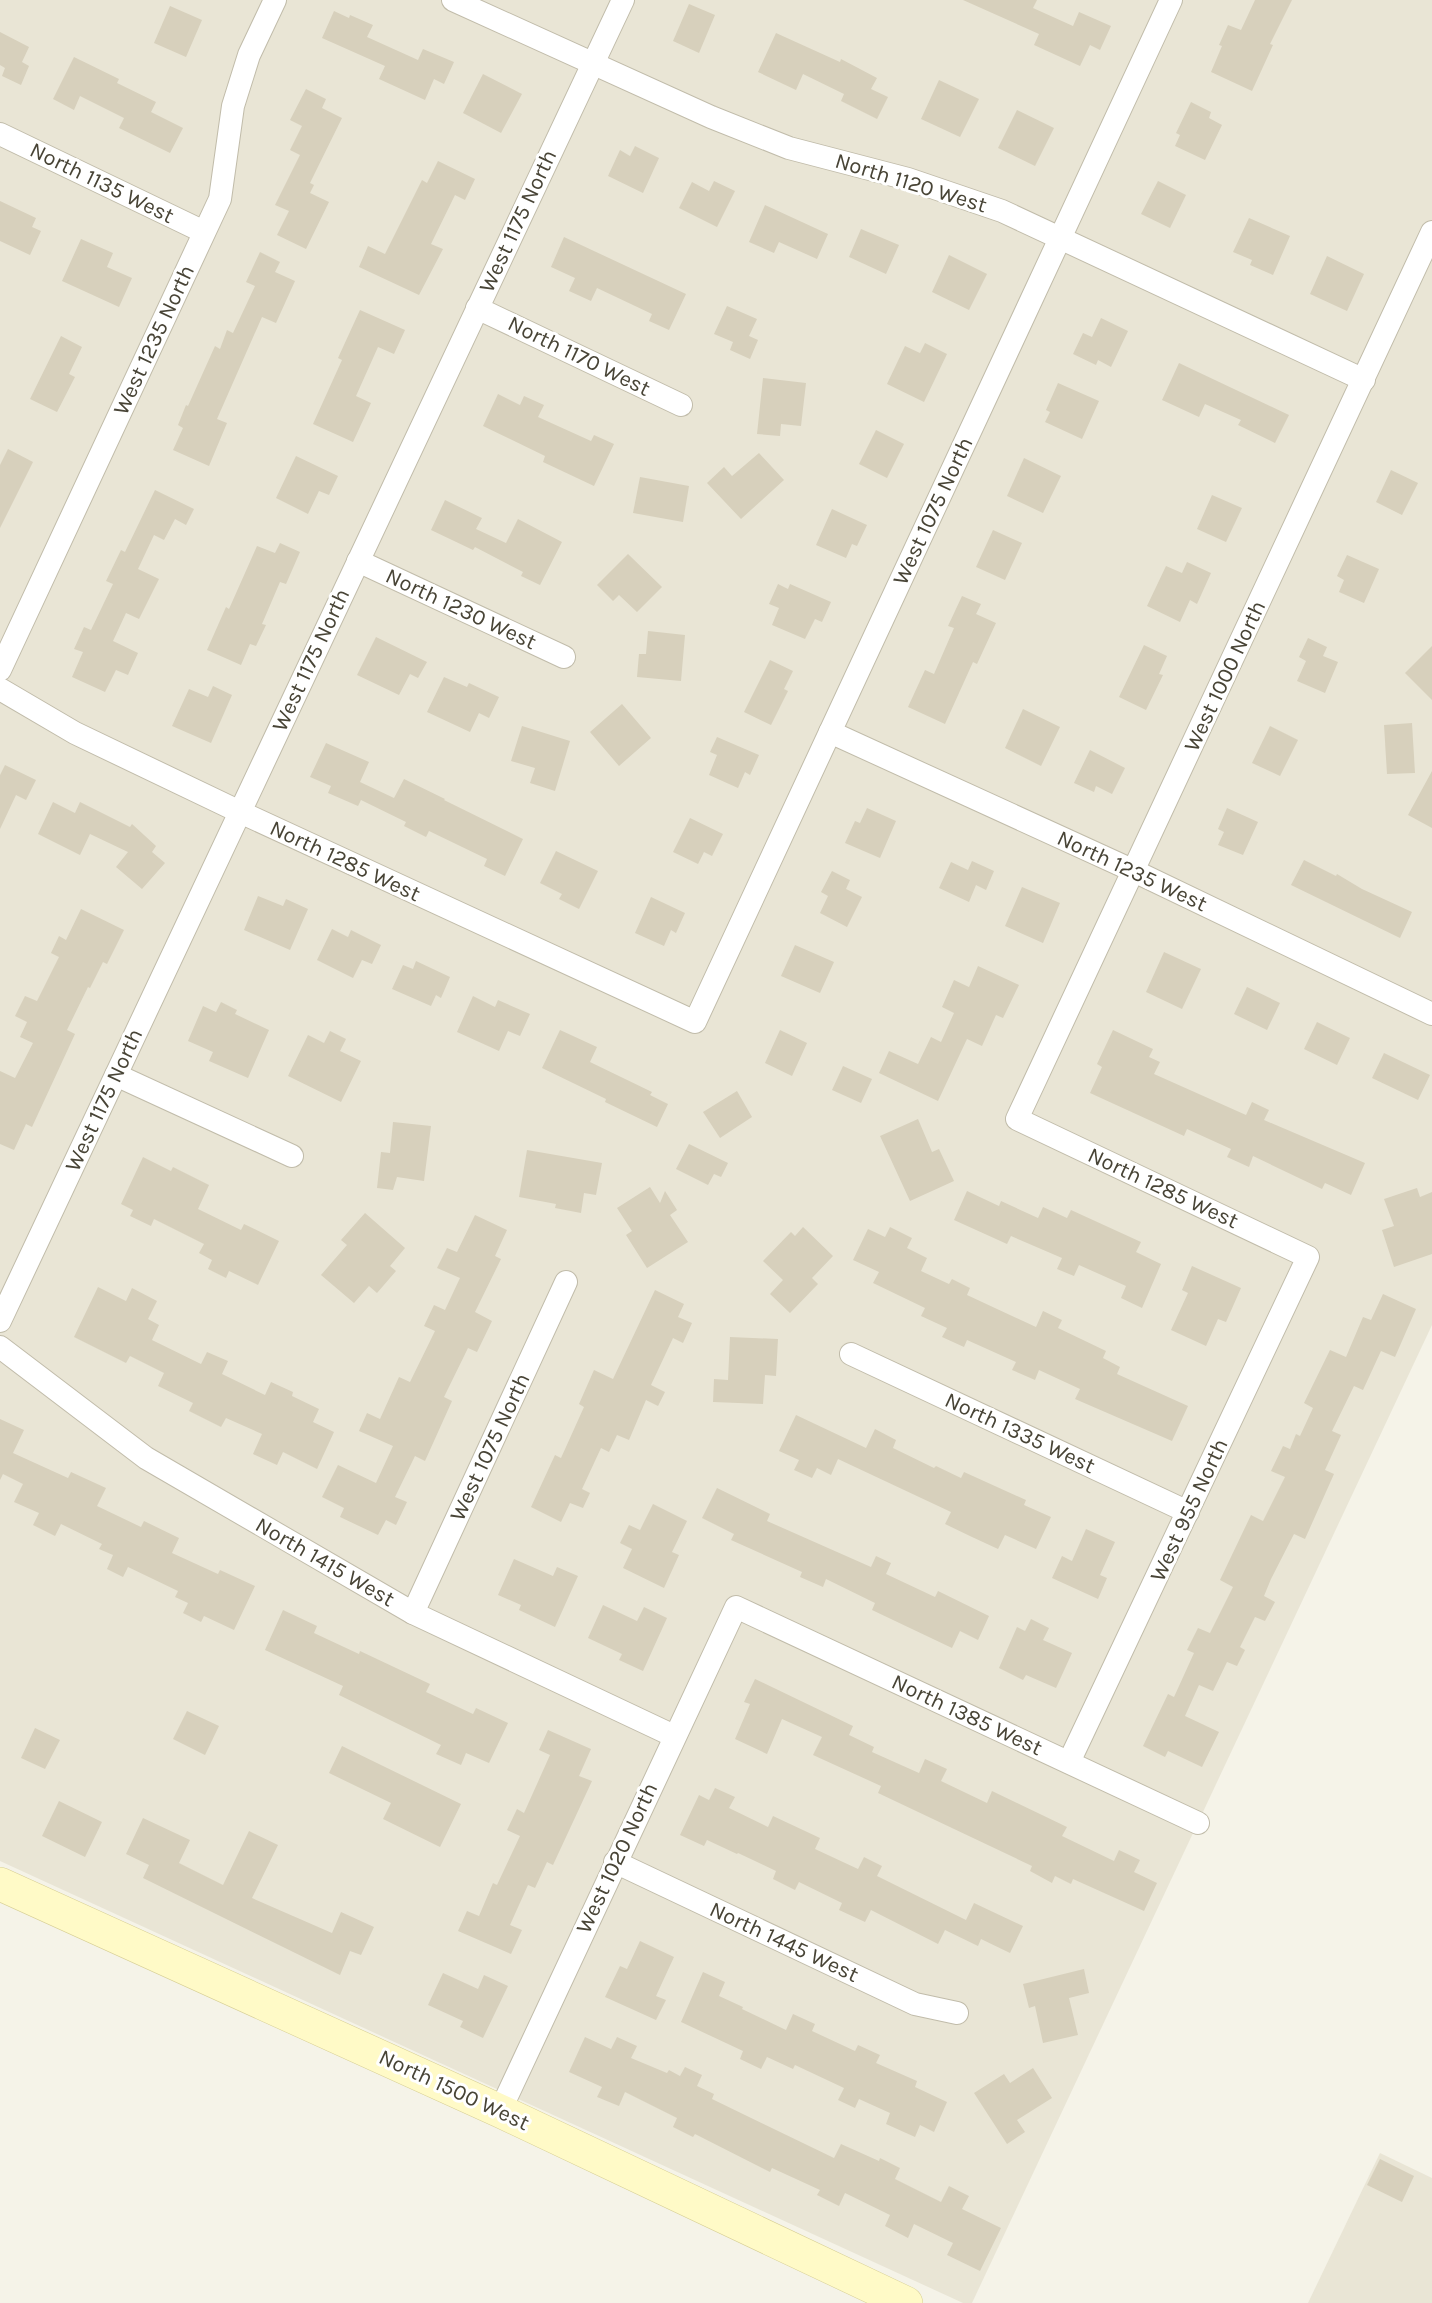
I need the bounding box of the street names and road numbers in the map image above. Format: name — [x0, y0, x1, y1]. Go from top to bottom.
street label: North 1135 West — [26, 137, 178, 229]
street label: West 1175 North — [474, 146, 562, 296]
street label: North 1120 West — [832, 148, 990, 218]
street label: West 1235 North — [108, 261, 200, 419]
street label: North 1170 West — [504, 310, 654, 402]
street label: West 1075 North — [887, 433, 979, 589]
street label: North 1230 West — [382, 563, 540, 655]
street label: West 1175 North — [267, 585, 355, 735]
street label: West 1000 North — [1179, 596, 1271, 756]
street label: North 1285 West — [266, 815, 424, 907]
street label: North 1235 West — [1053, 825, 1211, 917]
street label: West 1175 North — [60, 1025, 148, 1175]
street label: North 1285 West — [1084, 1142, 1242, 1234]
street label: West 1075 North — [444, 1369, 536, 1525]
street label: North 1335 West — [941, 1387, 1099, 1479]
street label: West 955 North — [1145, 1434, 1233, 1586]
street label: North 1415 West — [251, 1512, 399, 1612]
street label: North 1385 West — [887, 1669, 1047, 1761]
street label: West 1020 North — [571, 1779, 663, 1937]
street label: North 1445 West — [705, 1896, 863, 1988]
street label: North 1500 West — [375, 2044, 533, 2136]

